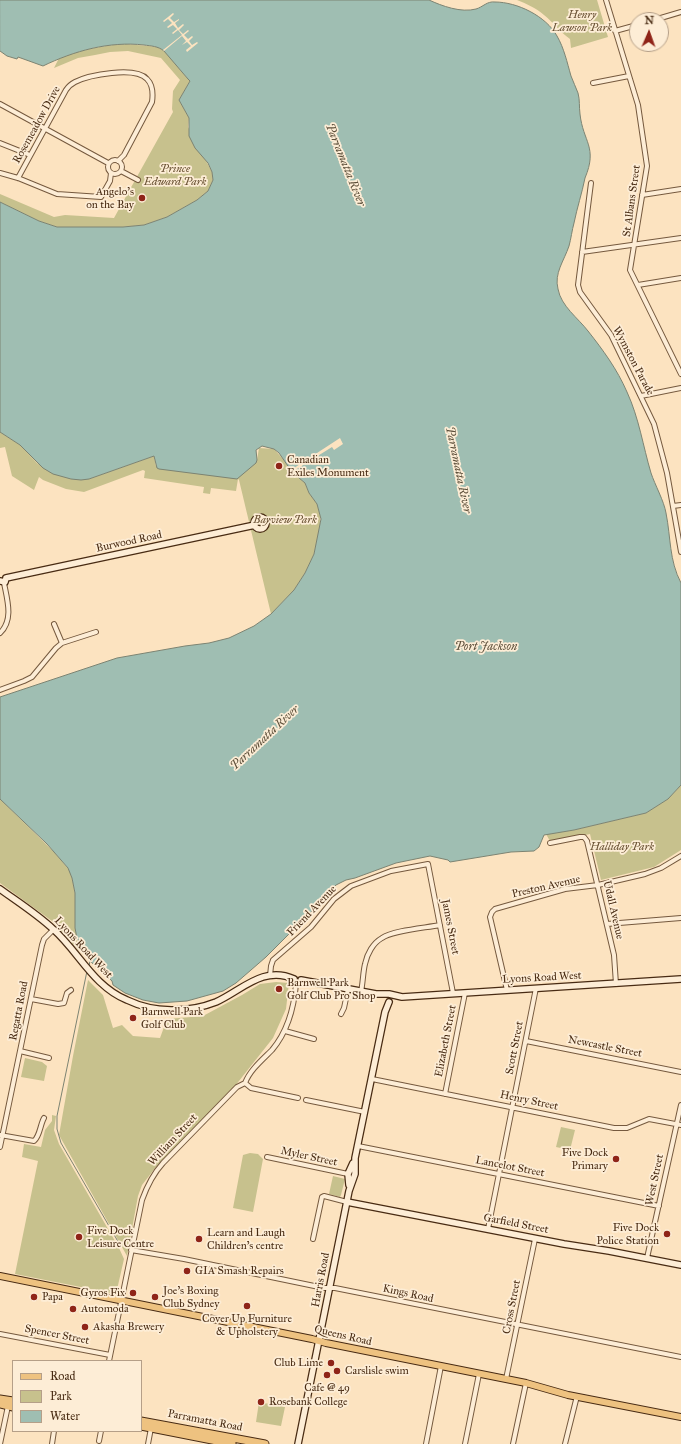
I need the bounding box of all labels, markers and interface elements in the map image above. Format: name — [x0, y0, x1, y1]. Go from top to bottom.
park label: Henry Lawson Park — [552, 8, 612, 34]
north arrow — [629, 12, 669, 52]
text: N — [645, 14, 654, 27]
street label: Rosemeadow Drive — [10, 84, 64, 166]
water label: Parramatta River — [322, 121, 368, 209]
park label: Prince Edward Park — [144, 162, 206, 188]
street label: St Albans Street — [620, 164, 644, 238]
place label: Angelo's on the Bay — [86, 185, 134, 211]
marker: Angelo's on the Bay — [137, 193, 147, 203]
street label: Wymston Parade — [609, 324, 657, 398]
water label: Parramatta River — [442, 425, 474, 515]
place label: Canadian Exiles Monument — [287, 453, 369, 479]
marker: Canadian Exiles Monument — [274, 461, 284, 471]
park label: Bayview Park — [253, 513, 317, 527]
street label: Burwood Road — [95, 529, 163, 555]
water label: Port Jackson — [455, 640, 517, 654]
water label: Parramatta River — [228, 703, 302, 773]
park label: Halliday Park — [590, 840, 654, 854]
street label: Preston Avenue — [511, 873, 581, 901]
street label: Udall Avenue — [600, 879, 626, 941]
street label: Friend Avenue — [285, 883, 339, 939]
street label: James Street — [438, 898, 462, 956]
street label: Lyons Road West — [51, 914, 115, 982]
street label: Lyons Road West — [502, 969, 582, 987]
place label: Barnwell Park Golf Club Pro Shop — [287, 976, 375, 1002]
street label: Regatta Road — [7, 980, 31, 1042]
marker: Barnwell Park Golf Club Pro Shop — [274, 984, 284, 994]
street label: Elizabeth Street — [433, 1004, 459, 1078]
place label: Barnwell Park Golf Club — [141, 1005, 203, 1031]
marker: Barnwell Park Golf Club — [128, 1013, 138, 1023]
street label: Scott Street — [503, 1020, 527, 1076]
street label: Newcastle Street — [567, 1033, 643, 1061]
street label: Henry Street — [499, 1088, 559, 1114]
street label: William Street — [146, 1111, 200, 1169]
street label: Myler Street — [279, 1145, 339, 1169]
place label: Five Dock Primary — [562, 1146, 608, 1172]
street label: West Street — [643, 1153, 667, 1207]
street label: Lancelot Street — [474, 1154, 546, 1180]
marker: Five Dock Primary — [611, 1154, 621, 1164]
street label: Garfield Street — [482, 1211, 550, 1237]
place label: Five Dock Police Station — [597, 1221, 659, 1247]
place label: Five Dock Leisure Centre — [87, 1224, 154, 1250]
place label: Learn and Laugh Children's centre — [207, 1226, 285, 1252]
marker: Five Dock Police Station — [662, 1229, 672, 1239]
marker: Five Dock Leisure Centre — [74, 1232, 84, 1242]
marker: Learn and Laugh Children's centre — [194, 1234, 204, 1244]
street label: Harris Road — [309, 1252, 333, 1308]
place label: GIA Smash Repairs — [195, 1264, 284, 1278]
marker: GIA Smash Repairs — [182, 1266, 192, 1276]
street label: Cross Street — [500, 1279, 524, 1335]
street label: Kings Road — [381, 1282, 435, 1306]
place label: Joe's Boxing Club Sydney — [163, 1284, 219, 1310]
place label: Gyros Fix — [81, 1286, 125, 1300]
marker: Gyros Fix — [128, 1288, 138, 1298]
place label: Papa — [42, 1290, 63, 1304]
marker: Papa — [29, 1292, 39, 1302]
marker: Joe's Boxing Club Sydney — [150, 1292, 160, 1302]
marker: Cover Up Furniture & Upholstery — [242, 1301, 252, 1311]
place label: Automoda — [81, 1302, 129, 1316]
marker: Automoda — [68, 1304, 78, 1314]
place label: Cover Up Furniture & Upholstery — [202, 1312, 292, 1338]
place label: Akasha Brewery — [93, 1320, 164, 1334]
street label: Spencer Street — [24, 1322, 90, 1348]
marker: Akasha Brewery — [80, 1322, 90, 1332]
street label: Queens Road — [313, 1323, 373, 1349]
place label: Club Lime — [274, 1356, 323, 1370]
marker: Club Lime — [326, 1358, 336, 1368]
legend — [12, 1360, 142, 1432]
place label: Carslisle swim — [345, 1364, 409, 1378]
marker: Carslisle swim — [332, 1366, 342, 1376]
text: Road — [50, 1369, 76, 1383]
marker: Cafe @ 49 — [322, 1370, 332, 1380]
place label: Cafe @ 49 — [304, 1381, 350, 1395]
text: Park — [50, 1389, 72, 1403]
place label: Rosebank College — [269, 1395, 348, 1409]
marker: Rosebank College — [256, 1397, 266, 1407]
street label: Parramatta Road — [167, 1407, 243, 1435]
text: Water — [50, 1409, 80, 1423]

